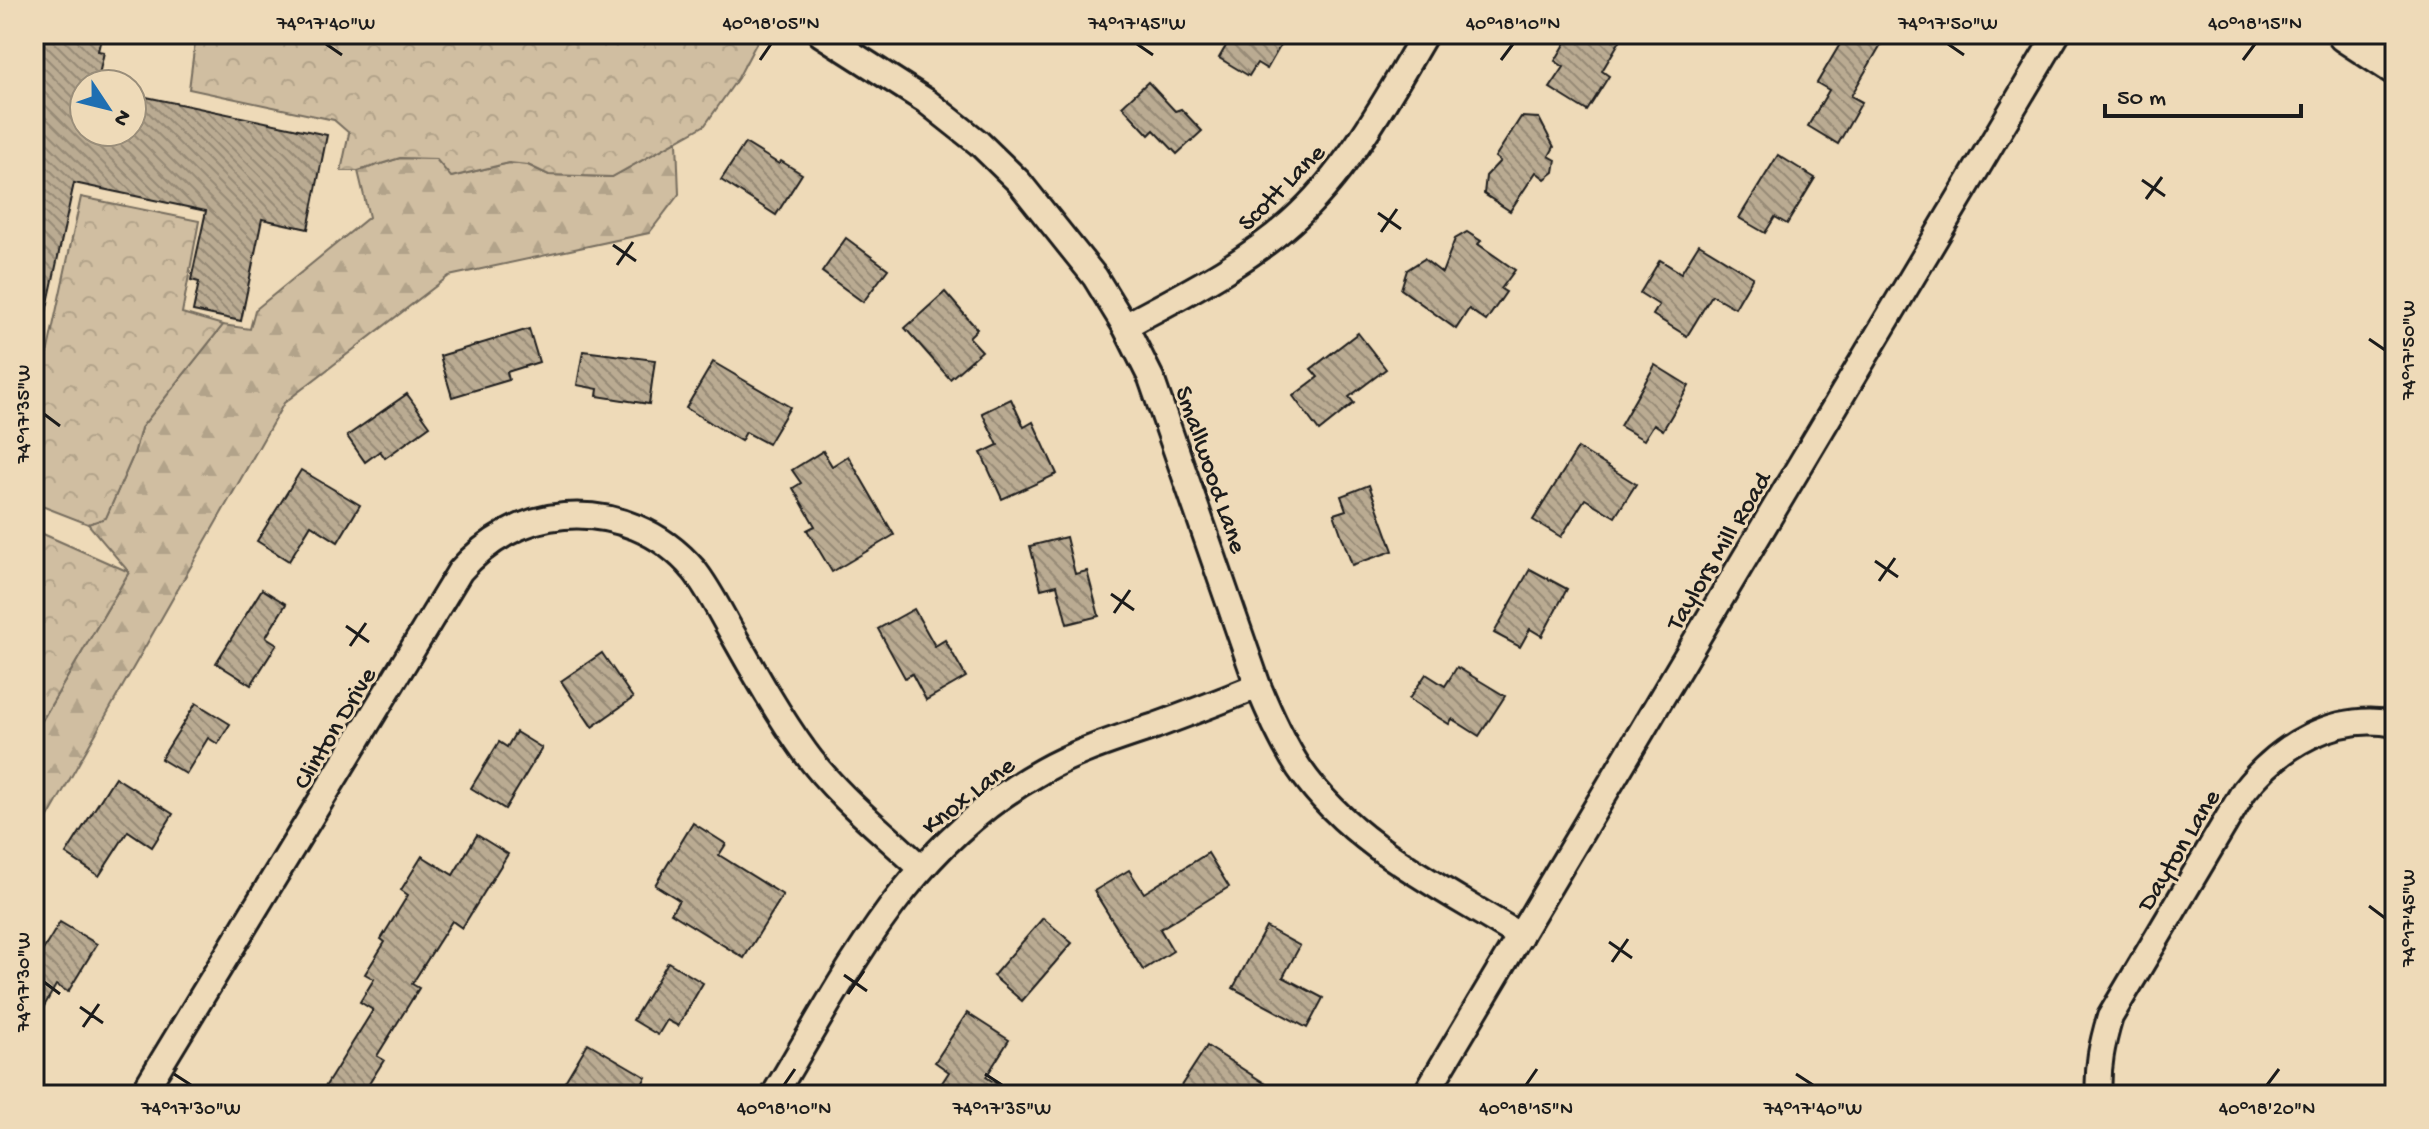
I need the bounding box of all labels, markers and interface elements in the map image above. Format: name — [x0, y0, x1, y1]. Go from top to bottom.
text: 74°17'40"W — [276, 14, 375, 37]
text: 40°18'05"N — [722, 14, 820, 37]
text: 74°17'45"W — [1087, 14, 1186, 37]
text: 40°18'10"N — [1466, 14, 1560, 37]
text: 74°17'50"W — [1897, 14, 1998, 37]
text: 40°18'15"N — [2208, 14, 2302, 37]
north arrow — [68, 68, 148, 148]
scale bar — [2105, 68, 2301, 118]
text: 50 m — [2117, 85, 2166, 114]
text: N — [106, 104, 136, 131]
street label: Scott Lane — [1233, 138, 1334, 240]
text: 74°17'50"W — [2399, 300, 2422, 401]
text: 74°17'35"W — [14, 365, 37, 464]
street label: Smallwood Lane — [1166, 383, 1252, 559]
street label: Taylors Mill Road — [1660, 466, 1781, 639]
street label: Clinton Drive — [288, 662, 386, 796]
street label: Knox Lane — [917, 751, 1023, 844]
street label: Dayton Lane — [2131, 784, 2230, 920]
text: 74°17'45"W — [2399, 869, 2422, 968]
text: 74°17'30"W — [14, 932, 37, 1033]
text: 74°17'30"W — [140, 1099, 241, 1122]
text: 40°18'10"N — [737, 1099, 831, 1122]
text: 74°17'35"W — [952, 1099, 1051, 1122]
text: 40°18'15"N — [1479, 1099, 1573, 1122]
text: 74°17'40"W — [1763, 1099, 1862, 1122]
text: 40°18'20"N — [2219, 1099, 2315, 1122]

